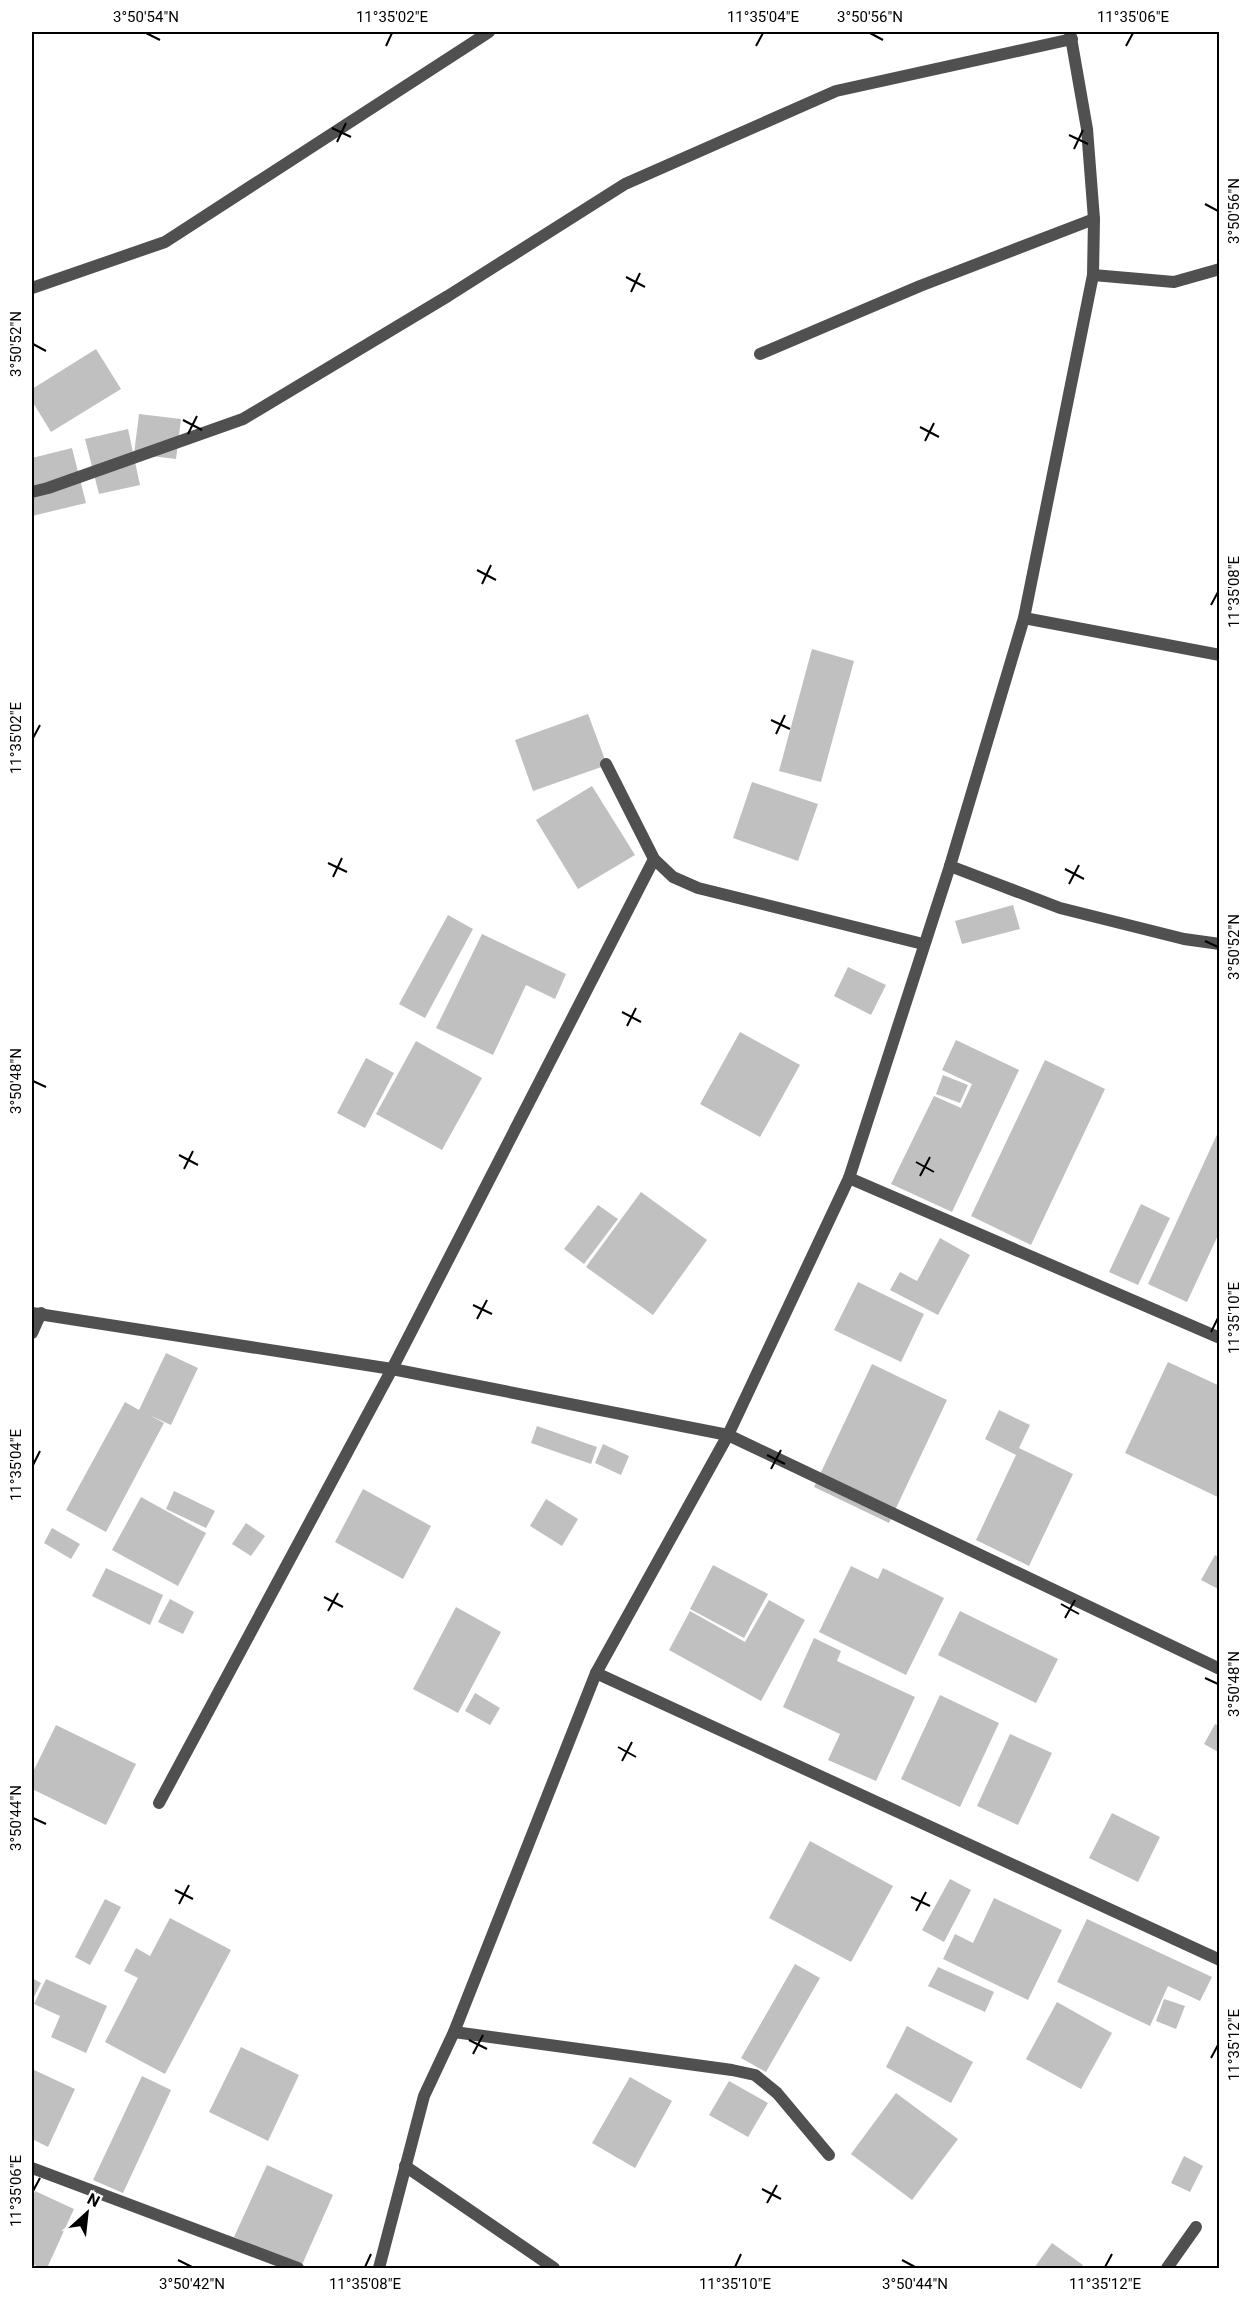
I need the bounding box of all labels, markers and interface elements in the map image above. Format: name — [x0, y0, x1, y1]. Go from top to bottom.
text: 3°50'54"N — [113, 8, 179, 26]
text: 11°35'02"E — [356, 8, 429, 26]
text: 11°35'04"E — [727, 8, 800, 26]
text: 3°50'56"N — [837, 8, 903, 26]
text: 11°35'06"E — [1097, 8, 1170, 26]
text: 3°50'56"N — [1225, 178, 1243, 244]
text: 3°50'52"N — [7, 311, 25, 377]
text: 11°35'08"E — [1225, 555, 1243, 628]
text: 11°35'02"E — [7, 701, 25, 774]
text: 3°50'52"N — [1225, 914, 1243, 980]
text: 3°50'48"N — [7, 1048, 25, 1114]
text: 11°35'10"E — [1225, 1281, 1243, 1354]
text: 11°35'04"E — [7, 1428, 25, 1501]
text: 3°50'48"N — [1225, 1651, 1243, 1717]
text: 3°50'44"N — [7, 1785, 25, 1851]
text: 11°35'12"E — [1225, 2008, 1243, 2081]
text: 11°35'06"E — [7, 2154, 25, 2227]
north arrow — [57, 2183, 117, 2243]
text: N — [84, 2189, 103, 2211]
text: 3°50'42"N — [159, 2275, 225, 2293]
text: 11°35'08"E — [329, 2275, 402, 2293]
text: 11°35'10"E — [699, 2275, 772, 2293]
text: 3°50'44"N — [882, 2275, 948, 2293]
text: 11°35'12"E — [1069, 2275, 1142, 2293]

